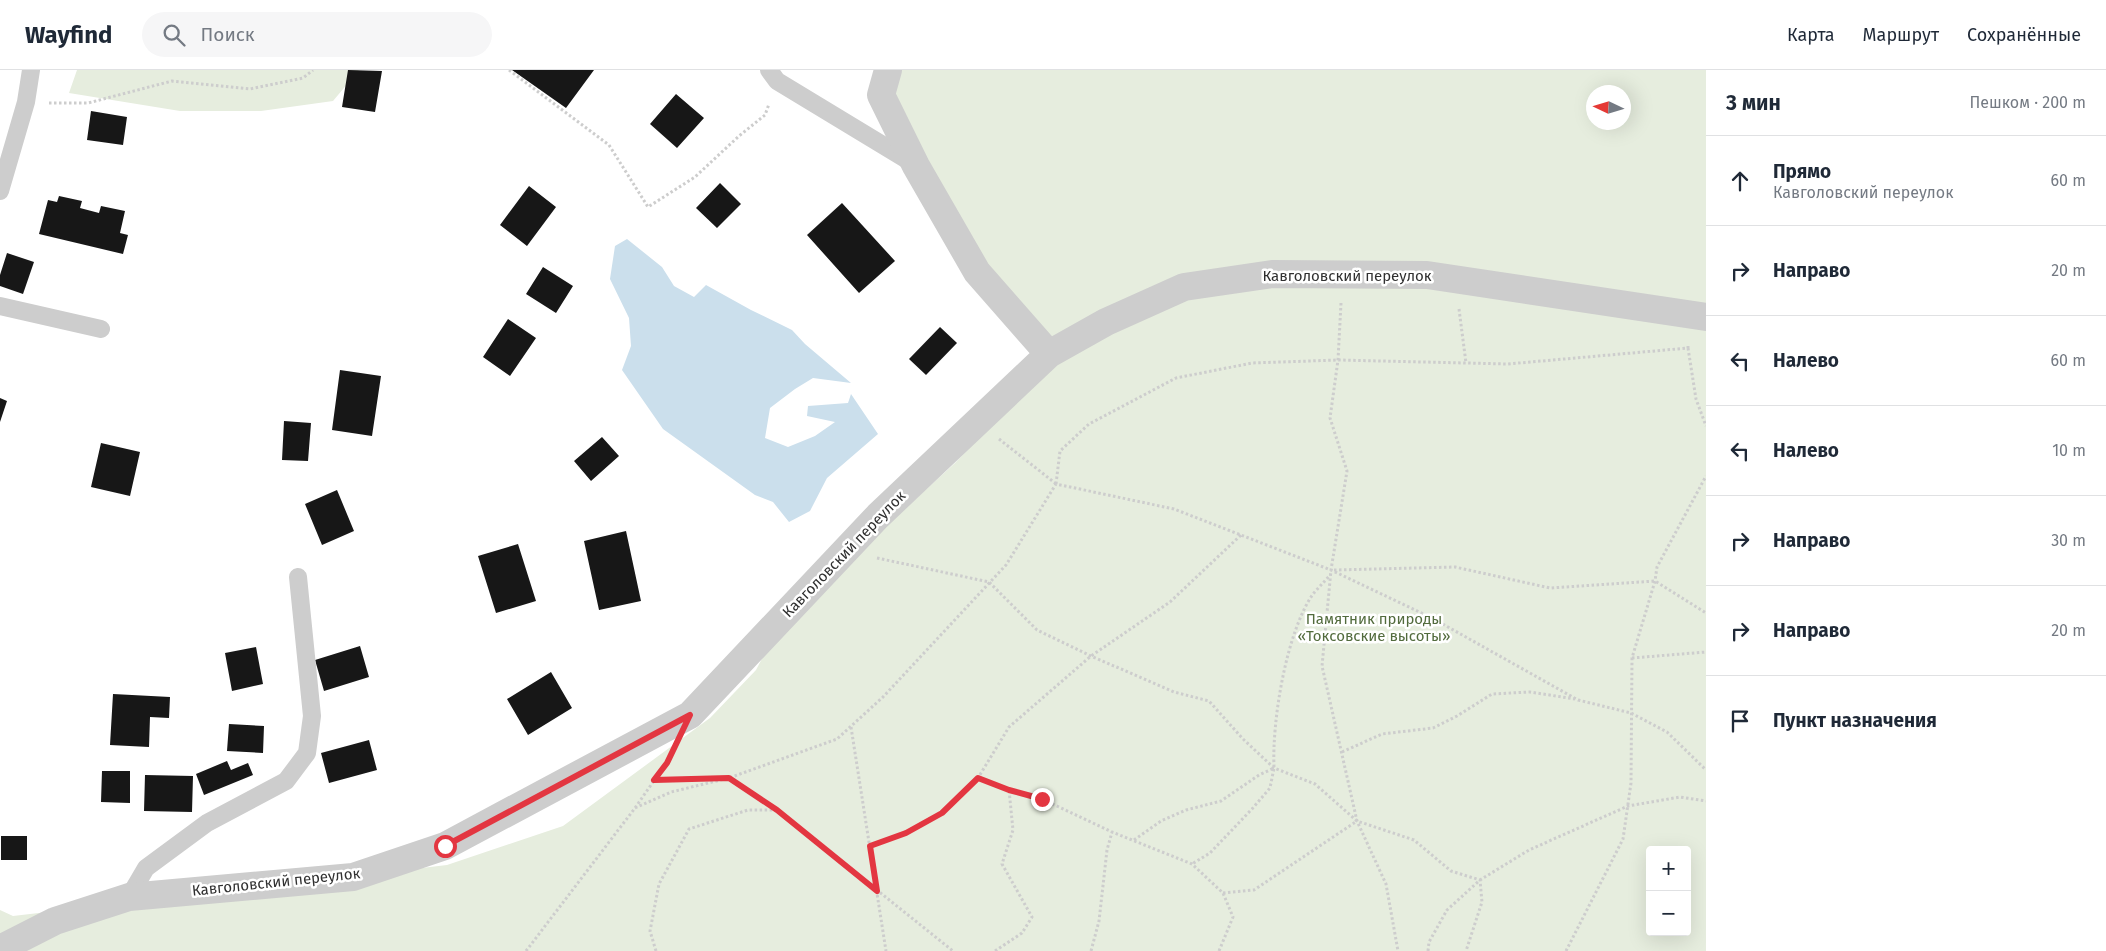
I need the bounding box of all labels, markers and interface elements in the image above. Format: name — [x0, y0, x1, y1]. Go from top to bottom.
search box — [142, 12, 492, 57]
text: Wayfind — [25, 21, 112, 49]
icon: search — [160, 21, 188, 49]
text: Поиск — [200, 23, 255, 46]
text: Карта — [1787, 24, 1835, 46]
text: Маршрут — [1863, 24, 1939, 46]
text: Сохранённые — [1967, 24, 2081, 46]
north arrow — [1586, 85, 1631, 130]
text: 3 мин — [1726, 90, 1781, 116]
text: Пешком · 200 m — [1969, 93, 2086, 112]
text: Прямо — [1773, 160, 1831, 183]
icon: ahead — [1726, 167, 1754, 195]
text: 60 m — [2051, 171, 2086, 190]
text: Кавголовский переулок — [1773, 183, 1953, 202]
icon: right — [1726, 257, 1754, 285]
text: Направо — [1773, 259, 1850, 282]
text: 20 m — [2051, 261, 2086, 280]
street label: Кавголовский переулок — [1262, 267, 1432, 285]
icon: left — [1726, 347, 1754, 375]
text: Налево — [1773, 349, 1839, 372]
text: 60 m — [2051, 351, 2086, 370]
icon: left — [1726, 437, 1754, 465]
text: Налево — [1773, 439, 1839, 462]
text: 10 m — [2052, 441, 2086, 460]
street label: Кавголовский переулок — [779, 487, 909, 621]
icon: right — [1726, 527, 1754, 555]
text: Направо — [1773, 529, 1850, 552]
text: 30 m — [2051, 531, 2086, 550]
park label: Памятник природы «Токсовские высоты» — [1298, 610, 1450, 645]
icon: right — [1726, 617, 1754, 645]
text: Направо — [1773, 619, 1850, 642]
text: 20 m — [2051, 621, 2086, 640]
icon: arrive — [1726, 707, 1754, 735]
text: Пункт назначения — [1773, 709, 1937, 732]
route end — [1031, 788, 1054, 811]
route start — [434, 835, 457, 858]
map controls — [1646, 846, 1691, 936]
button: + — [1646, 846, 1691, 891]
street label: Кавголовский переулок — [191, 864, 361, 900]
button: − — [1646, 891, 1691, 936]

